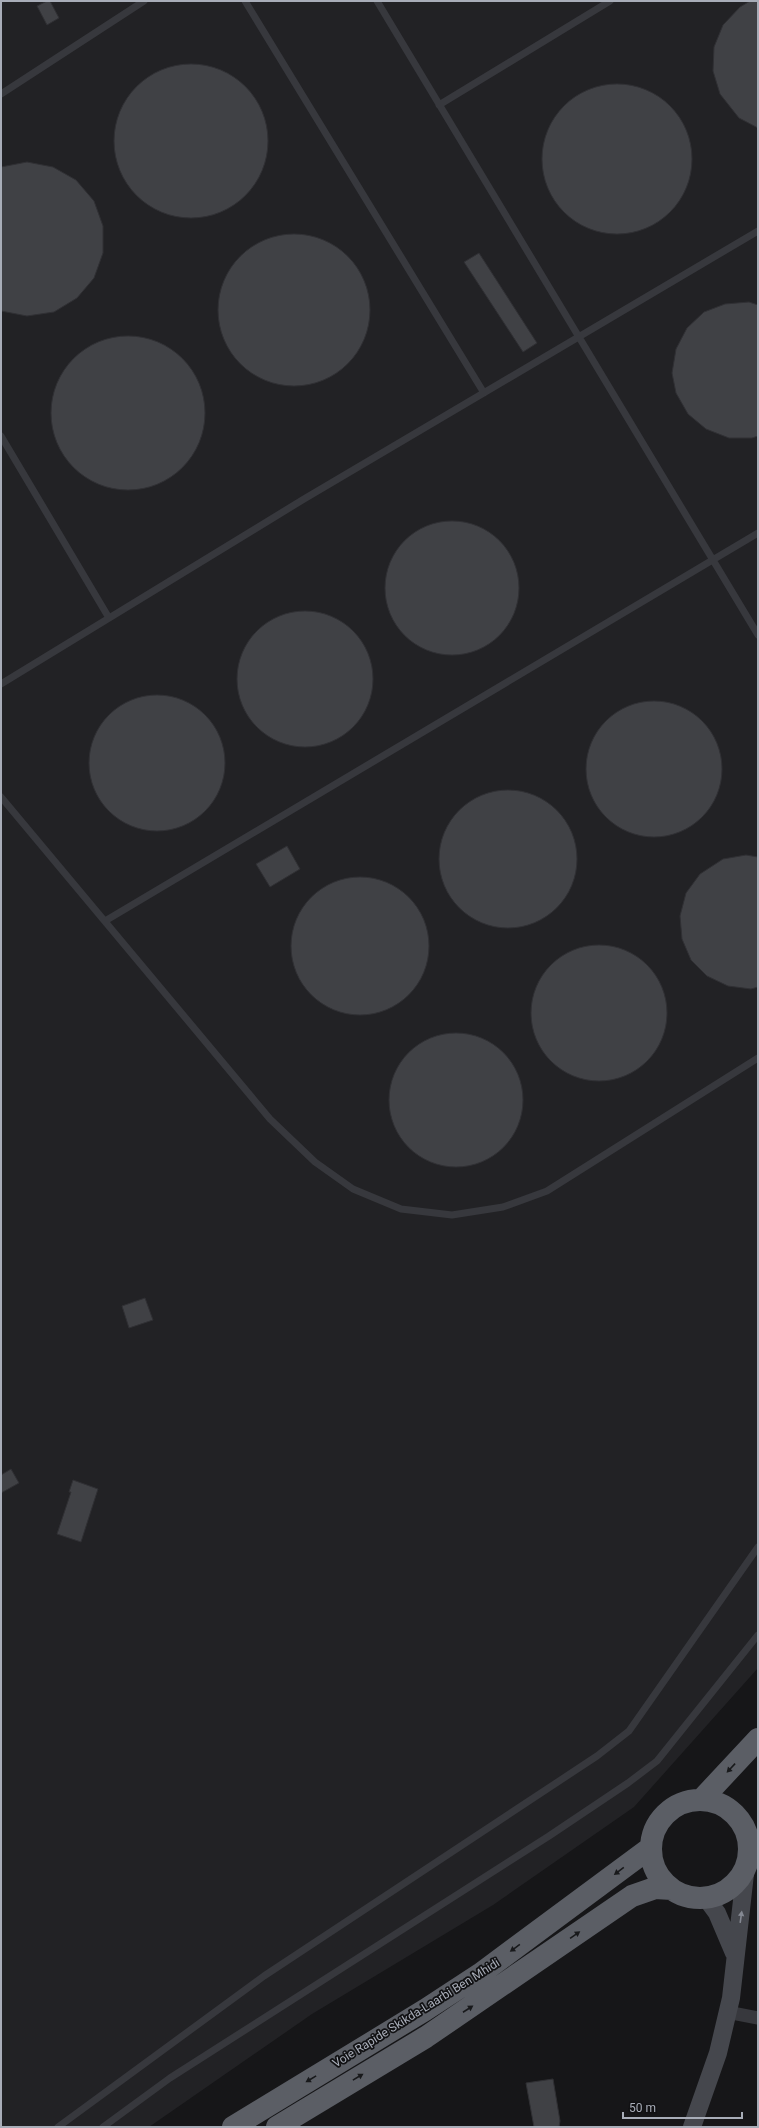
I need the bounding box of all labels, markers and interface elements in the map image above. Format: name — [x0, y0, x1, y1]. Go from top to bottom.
one-way arrow — [727, 1763, 736, 1773]
one-way arrow — [614, 1867, 625, 1875]
one-way arrow — [738, 1911, 744, 1923]
one-way arrow — [570, 1931, 580, 1939]
one-way arrow — [509, 1944, 520, 1953]
street label: Voie Rapide Skikda-Laarbi Ben Mhidi — [330, 1956, 502, 2070]
one-way arrow — [463, 2005, 473, 2013]
one-way arrow — [352, 2074, 364, 2081]
one-way arrow — [305, 2075, 317, 2082]
scale bar — [623, 2094, 742, 2120]
text: 50 m — [629, 2101, 656, 2115]

